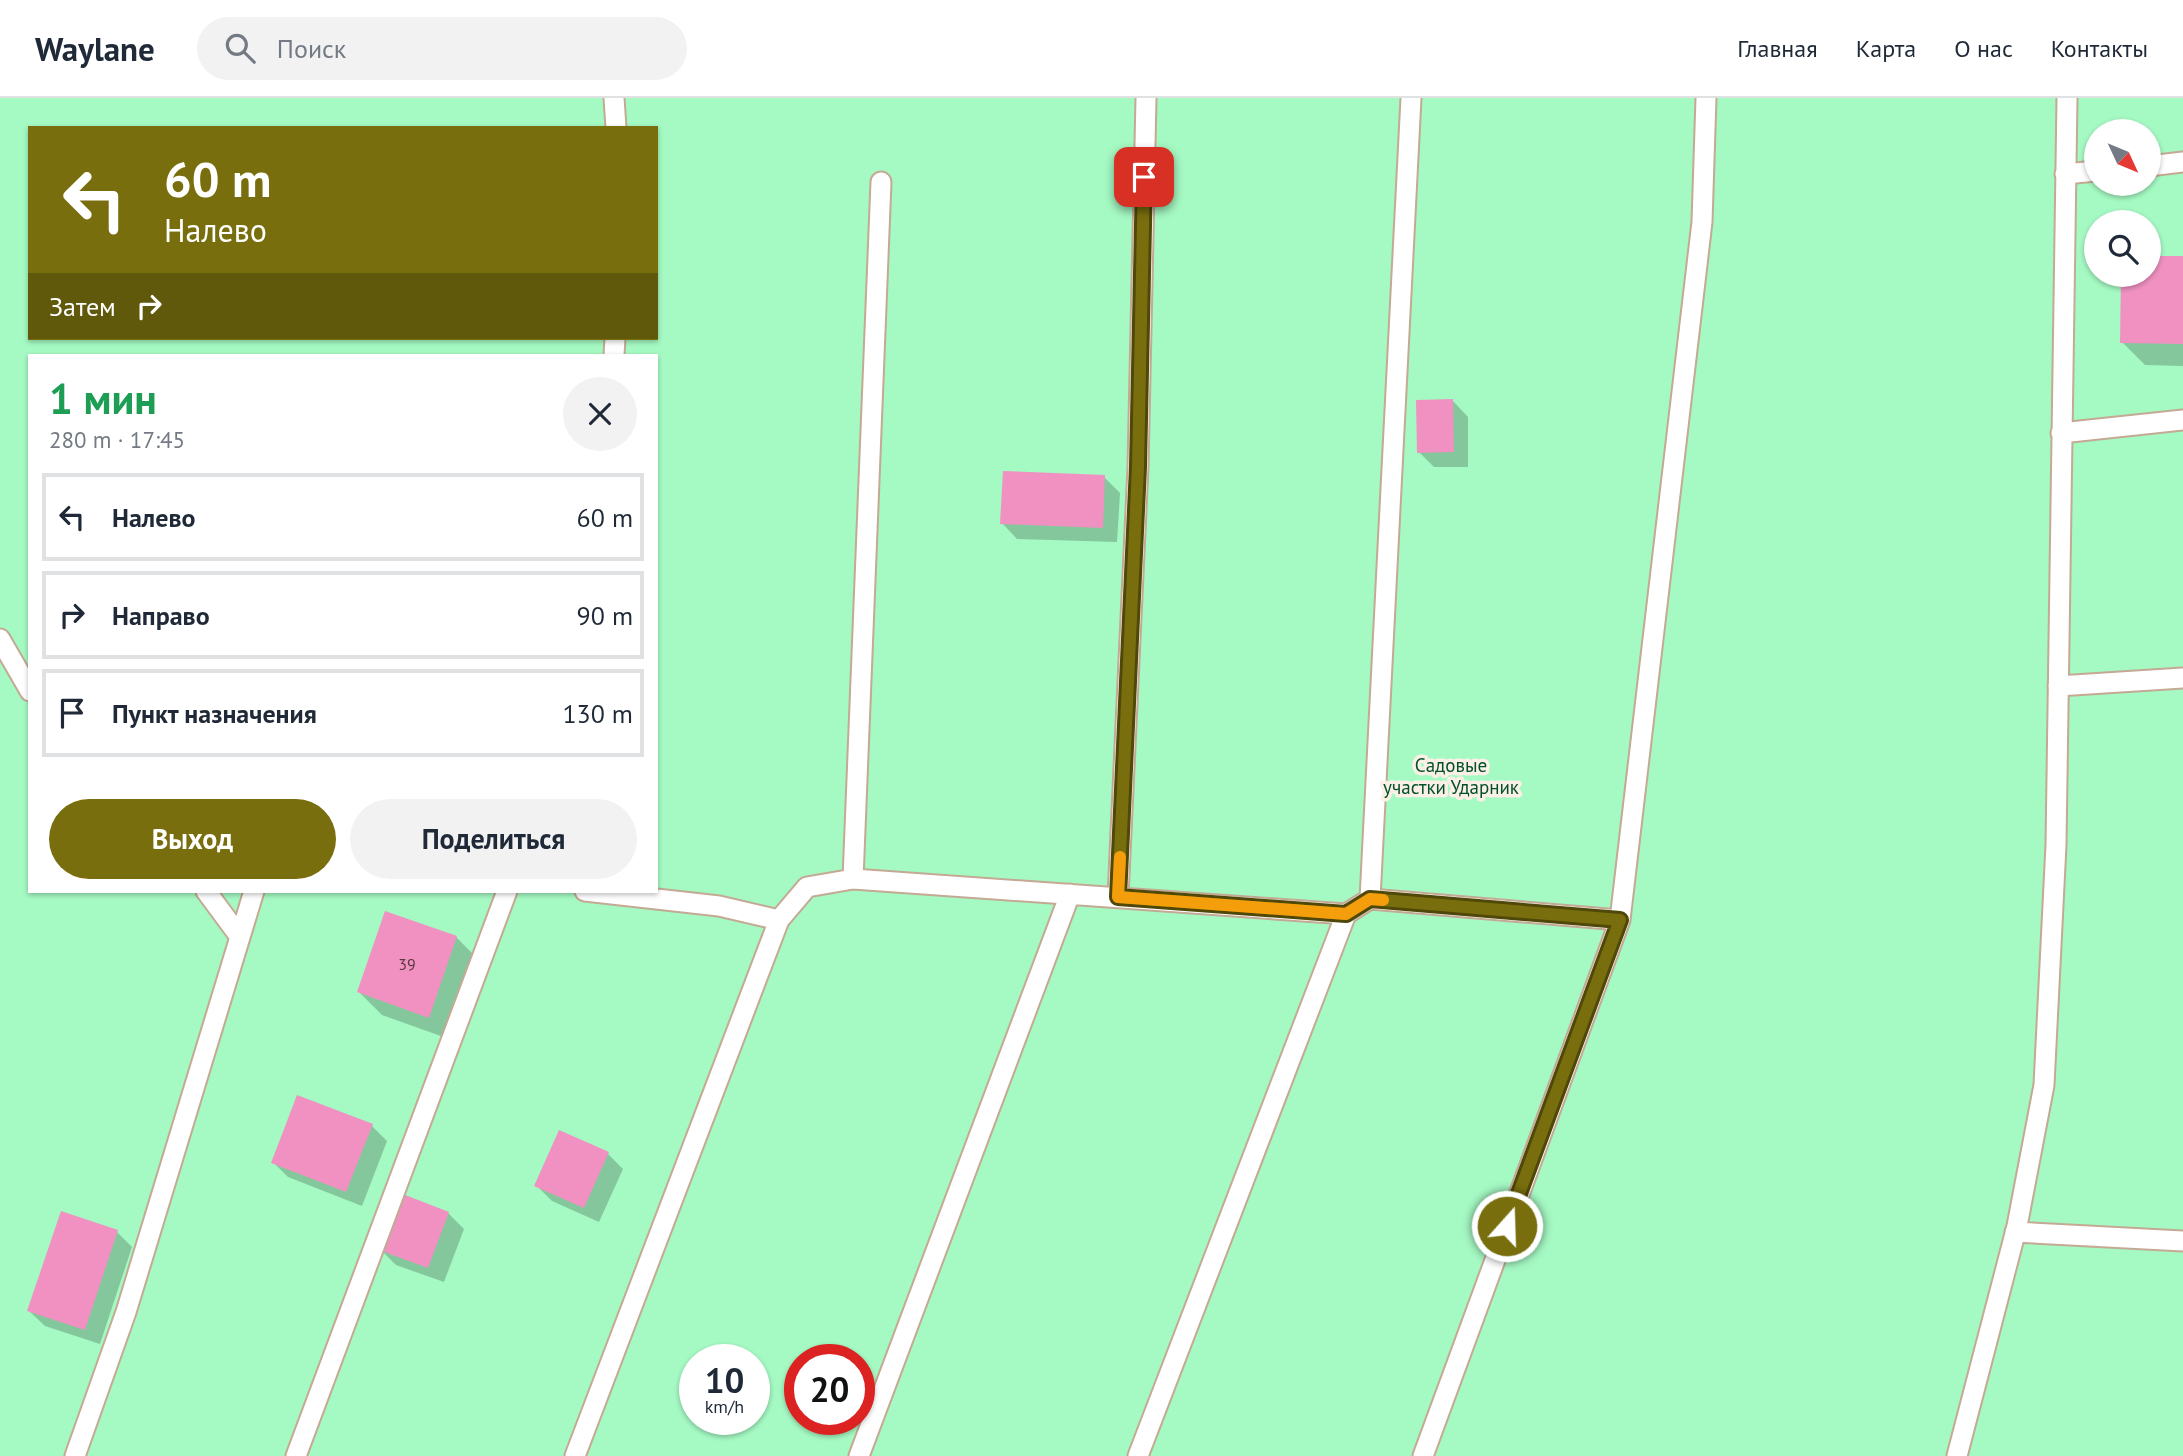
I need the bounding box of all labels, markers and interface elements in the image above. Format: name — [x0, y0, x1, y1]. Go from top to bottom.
search box — [197, 17, 687, 80]
text: Waylane — [35, 27, 155, 70]
icon: search — [221, 29, 259, 67]
text: Поиск — [277, 32, 346, 65]
text: Главная — [1737, 33, 1818, 64]
text: Карта — [1856, 33, 1916, 64]
text: О нас — [1954, 33, 2013, 64]
text: Контакты — [2051, 33, 2148, 64]
north arrow — [2084, 119, 2161, 196]
map controls — [2084, 119, 2161, 287]
text: 60 m — [164, 147, 271, 211]
pin — [1114, 147, 1174, 207]
icon: left — [49, 154, 140, 245]
icon: arrive — [1125, 158, 1163, 196]
text: Налево — [164, 209, 267, 251]
button: search — [2084, 210, 2161, 287]
icon: right — [130, 287, 168, 325]
text: Затем — [49, 290, 116, 323]
text: 1 мин — [49, 371, 157, 426]
button: close — [563, 377, 637, 451]
text: 280 m · 17:45 — [49, 425, 185, 454]
icon: left — [53, 498, 91, 536]
text: Налево — [112, 501, 196, 534]
text: 60 m — [577, 501, 633, 534]
icon: right — [53, 596, 91, 634]
text: Направо — [112, 599, 210, 632]
text: 90 m — [577, 599, 633, 632]
icon: arrive — [53, 694, 91, 732]
text: Пункт назначения — [112, 697, 317, 730]
text: 130 m — [562, 697, 633, 730]
park label: Садовые участки Ударник — [1383, 753, 1519, 799]
button: Выход — [49, 799, 336, 879]
button: Поделиться — [350, 799, 637, 879]
house number: 39 — [398, 954, 416, 974]
position arrow — [1470, 1189, 1544, 1263]
speed limit sign: 20 — [784, 1344, 875, 1435]
text: 10 — [705, 1357, 744, 1403]
text: km/h — [705, 1395, 744, 1418]

